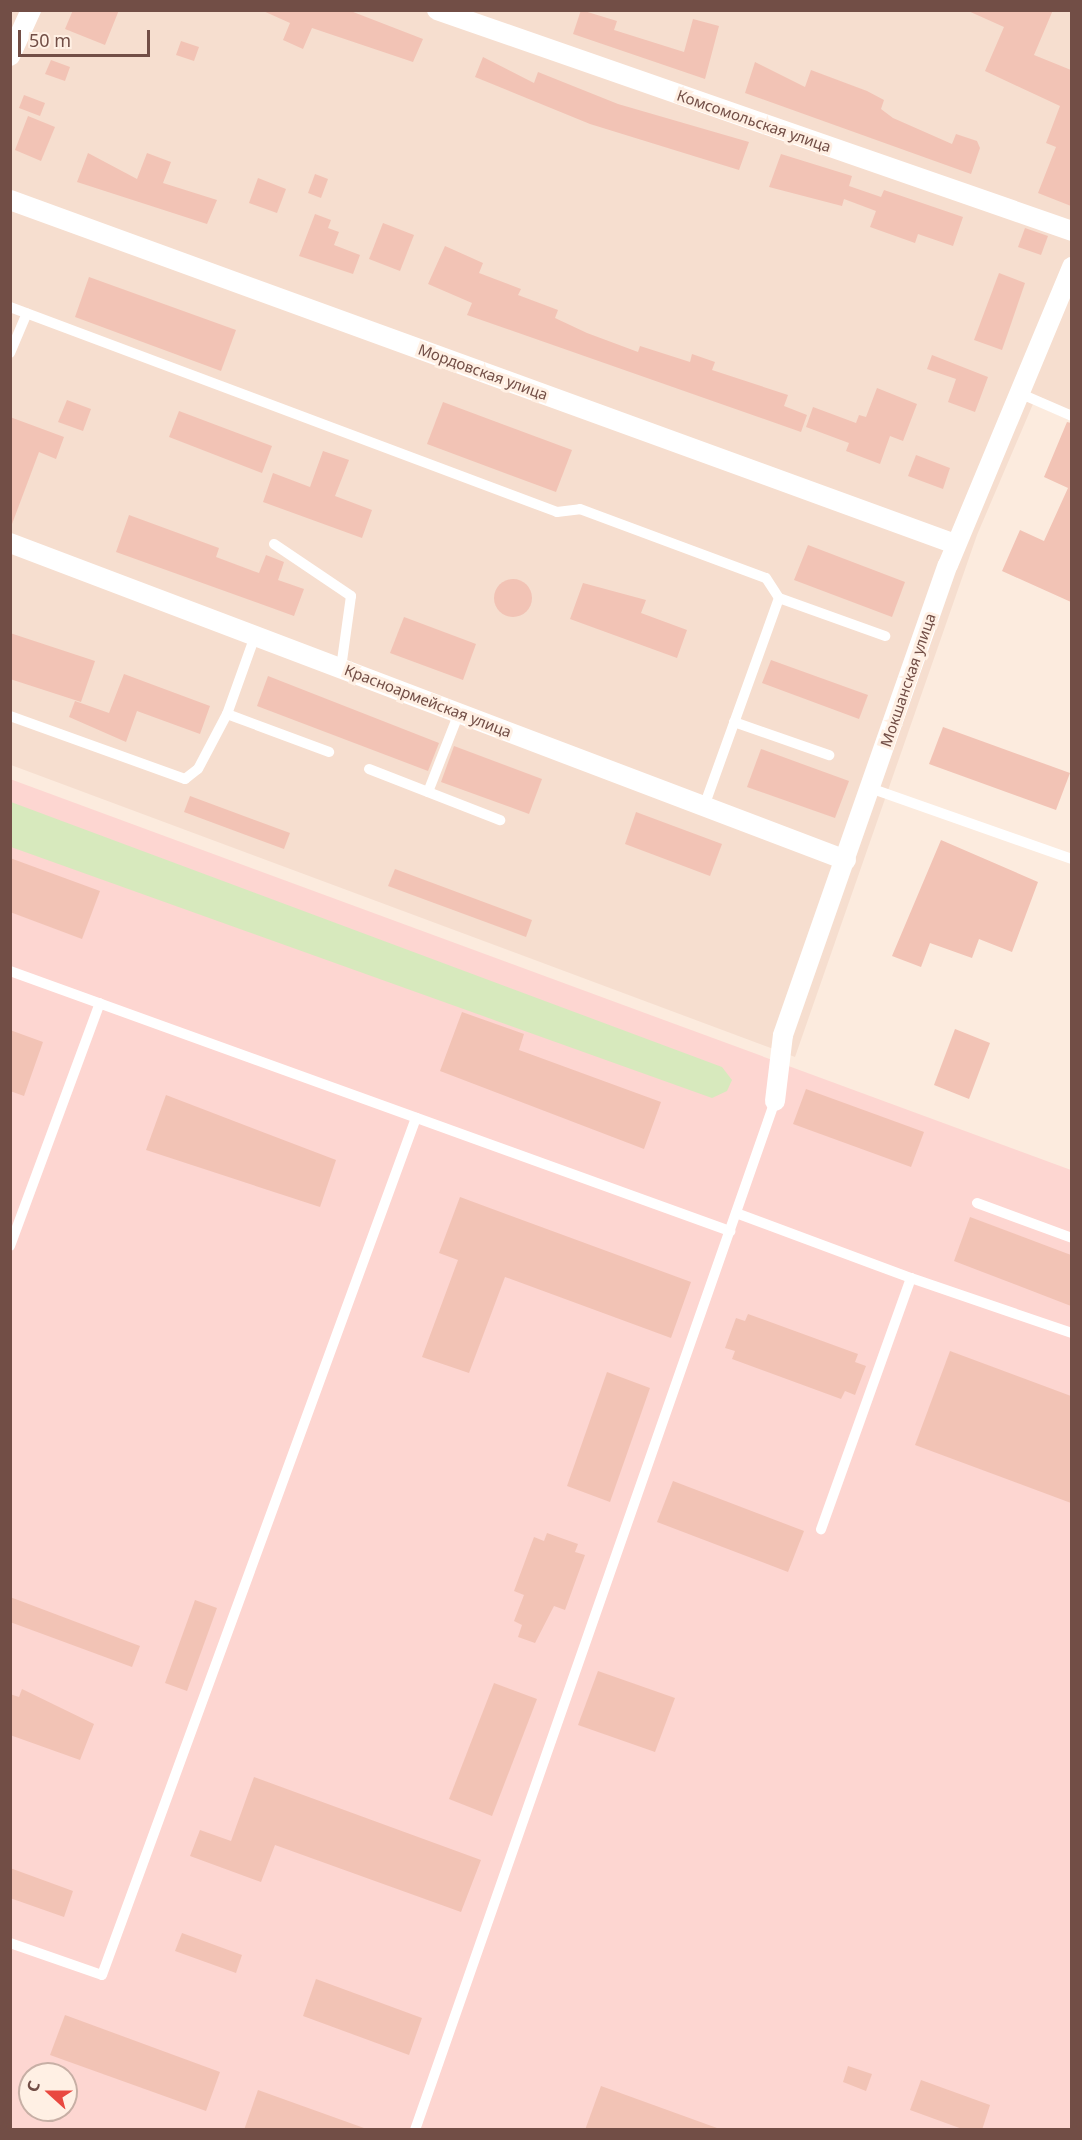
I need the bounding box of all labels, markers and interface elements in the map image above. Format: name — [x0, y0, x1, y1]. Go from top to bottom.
scale bar — [21, 18, 153, 56]
text: 50 m — [29, 28, 71, 52]
street label: Комсомольская улица — [675, 86, 833, 156]
street label: Мордовская улица — [416, 340, 550, 404]
street label: Мокшанская улица — [877, 611, 939, 749]
street label: Красноармейская улица — [342, 661, 514, 741]
north arrow — [18, 2062, 78, 2122]
text: С — [21, 2078, 45, 2095]

